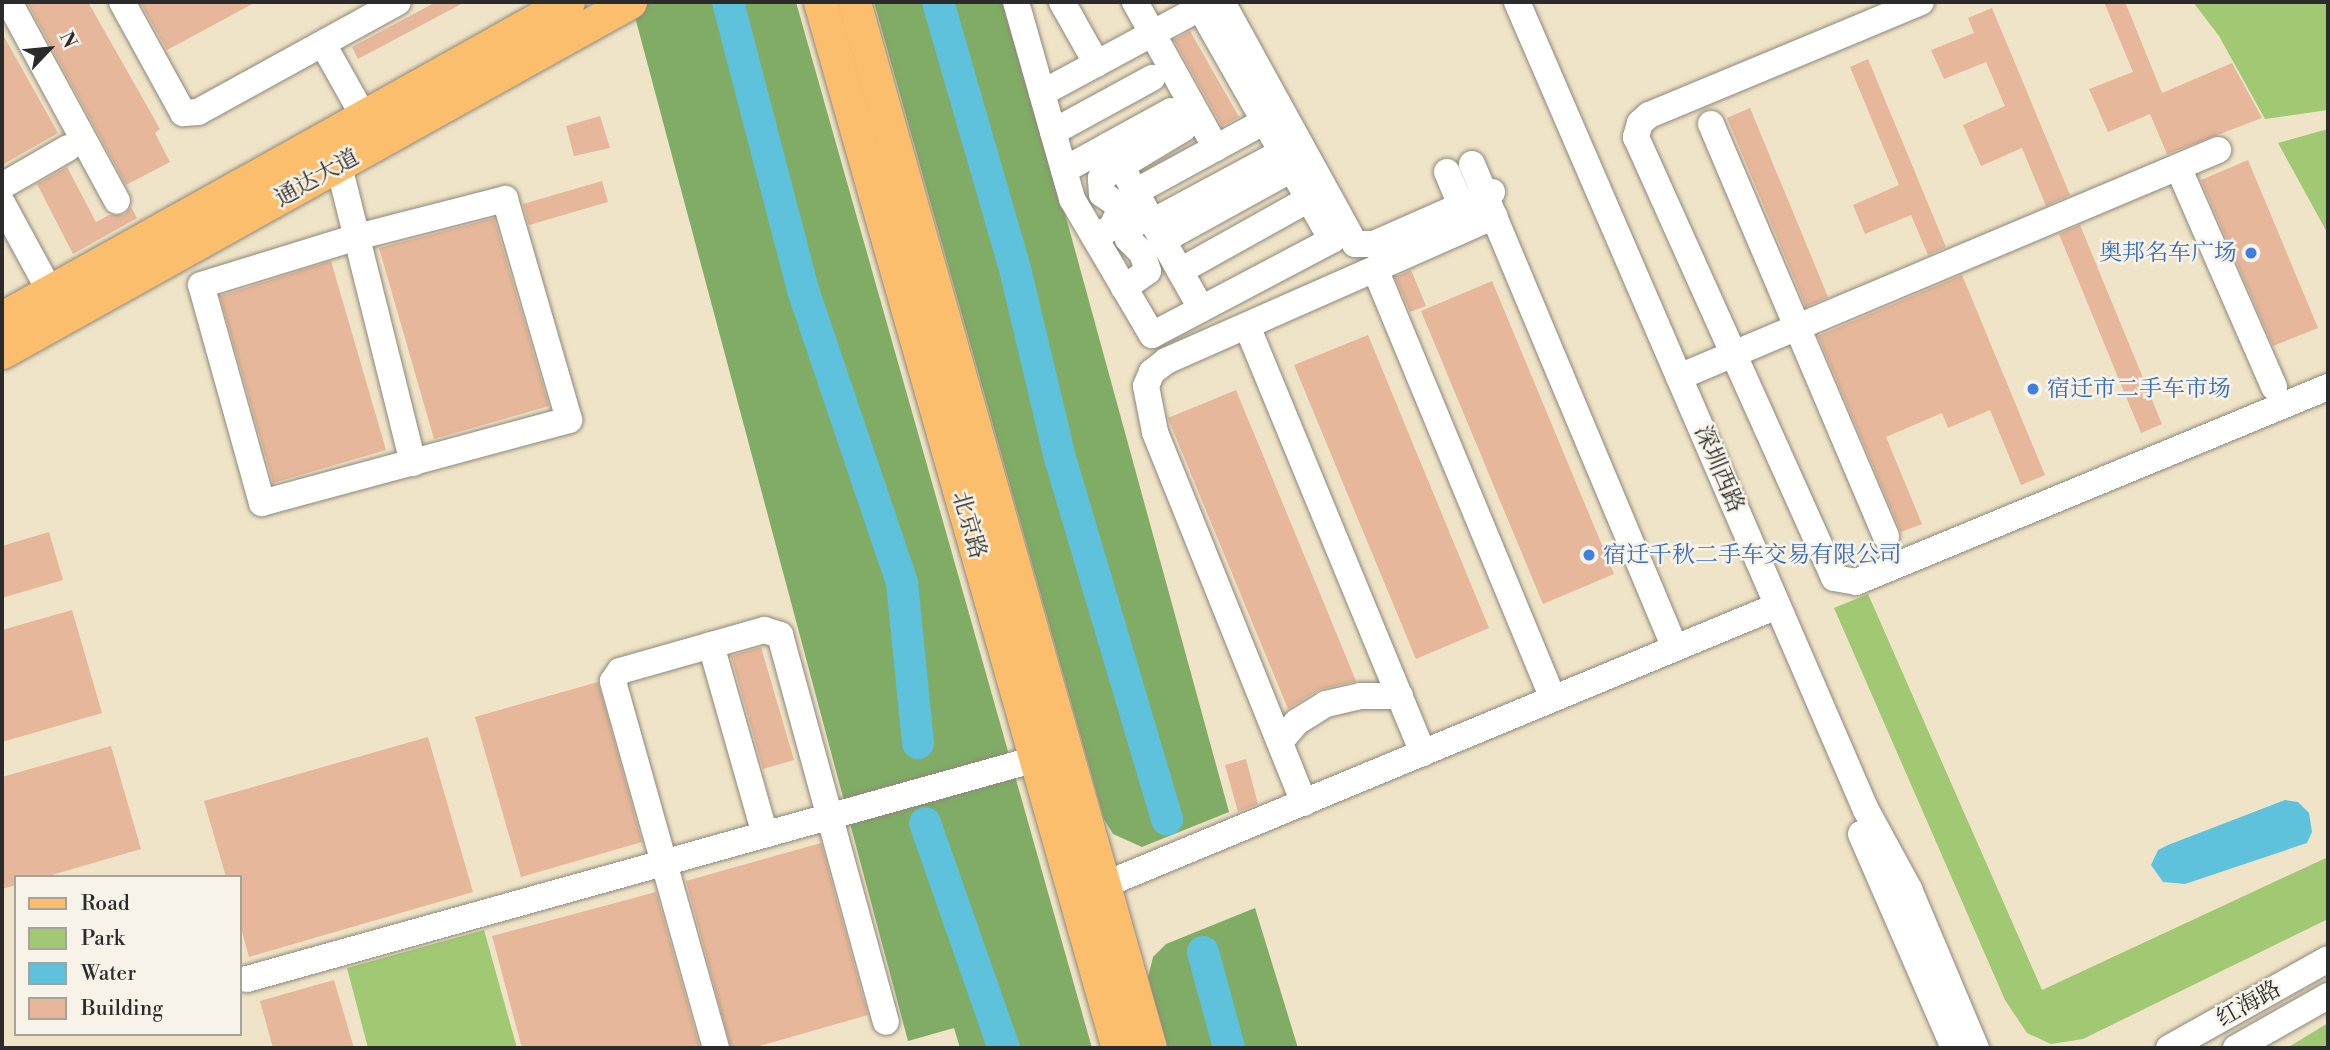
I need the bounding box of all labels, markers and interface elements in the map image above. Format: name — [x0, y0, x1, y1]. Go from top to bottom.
north arrow — [14, 14, 84, 84]
text: N — [54, 28, 82, 52]
street label: 通达大道 — [270, 144, 364, 212]
place label: 奥邦名车广场 — [2099, 239, 2237, 267]
marker: 奥邦名车广场 — [2243, 245, 2259, 261]
place label: 宿迁市二手车市场 — [2047, 375, 2231, 403]
marker: 宿迁市二手车市场 — [2025, 381, 2041, 397]
street label: 深圳西路 — [1688, 421, 1750, 517]
street label: 北京路 — [946, 488, 992, 562]
place label: 宿迁千秋二手车交易有限公司 — [1603, 541, 1902, 569]
marker: 宿迁千秋二手车交易有限公司 — [1581, 547, 1597, 563]
legend — [14, 875, 242, 1036]
text: Road — [81, 891, 130, 917]
text: Park — [81, 926, 125, 952]
text: Water — [81, 961, 136, 987]
street label: 红海路 — [2212, 975, 2286, 1033]
text: Building — [81, 996, 163, 1022]

